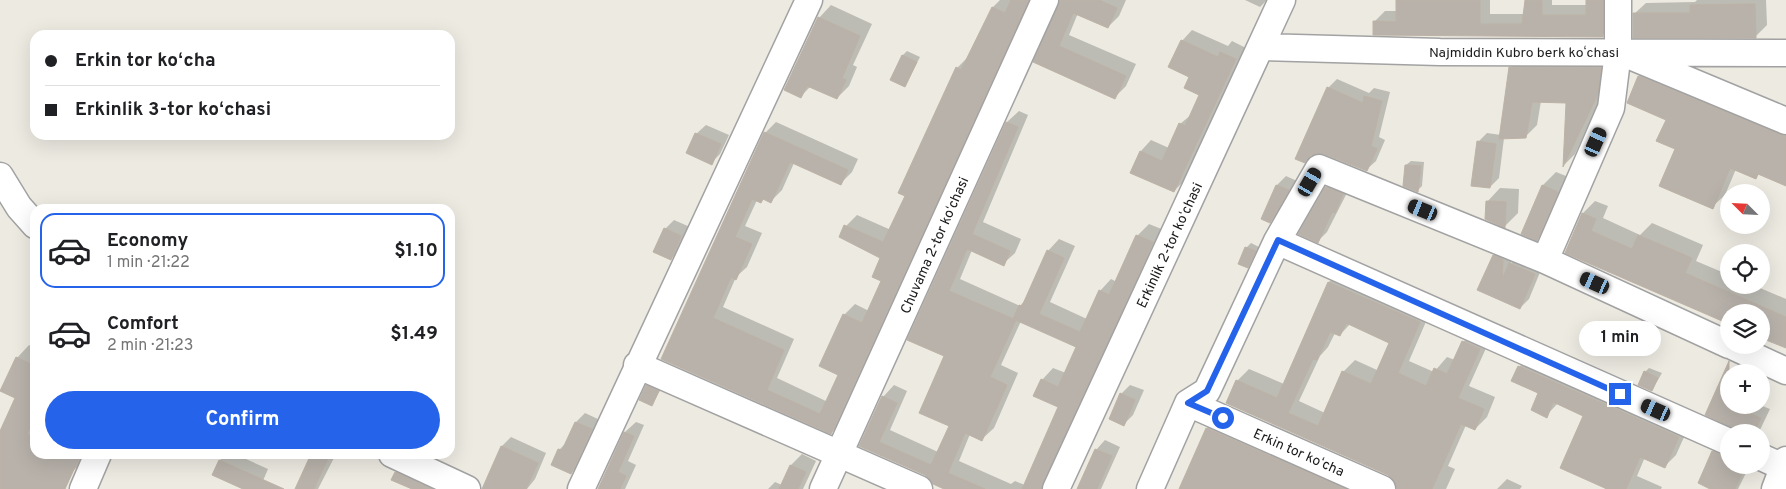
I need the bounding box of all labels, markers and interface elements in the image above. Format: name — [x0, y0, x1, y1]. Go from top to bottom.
street label: Najmiddin Kubro berk koʻchasi — [1429, 45, 1619, 62]
text: Erkin tor koʻcha — [75, 49, 216, 73]
text: Erkinlik 3-tor koʻchasi — [75, 98, 271, 122]
car — [1583, 125, 1608, 159]
car — [1296, 165, 1323, 199]
street label: Chuvama 2-tor koʻchasi — [898, 175, 973, 317]
street label: Erkinlik 2-tor koʻchasi — [1134, 180, 1207, 311]
north arrow — [1720, 184, 1770, 234]
map controls — [1720, 184, 1770, 474]
car — [1406, 197, 1439, 223]
icon: car — [47, 228, 92, 273]
text: Economy — [107, 229, 188, 253]
text: $1.10 — [394, 239, 438, 263]
button: locate — [1720, 244, 1770, 294]
text: 1 min · 21:22 — [107, 253, 190, 273]
car — [1578, 270, 1611, 296]
button: layers — [1720, 304, 1770, 354]
icon: car — [47, 311, 92, 356]
text: Comfort — [107, 312, 179, 336]
text: $1.49 — [390, 322, 438, 346]
callout: 1 min — [1579, 322, 1661, 356]
text: 1 min — [1601, 328, 1639, 348]
text: 2 min · 21:23 — [107, 336, 193, 356]
button: + — [1720, 364, 1770, 414]
route end — [1609, 383, 1631, 405]
button: Confirm — [45, 391, 440, 449]
car — [1639, 397, 1672, 423]
route start — [1212, 407, 1234, 429]
button: − — [1720, 424, 1770, 474]
street label: Erkin tor koʻcha — [1250, 426, 1346, 481]

